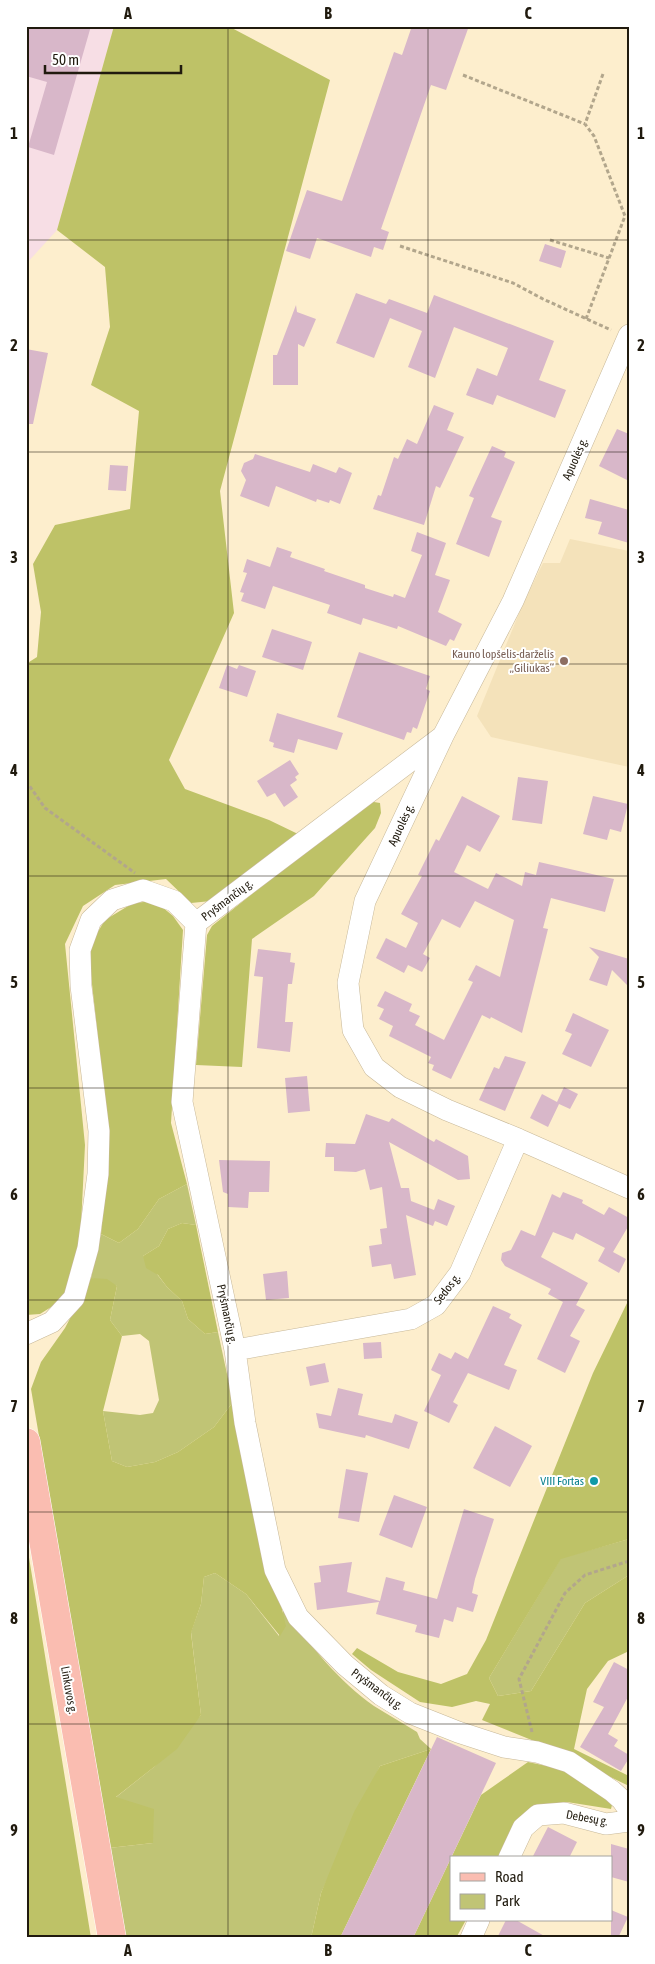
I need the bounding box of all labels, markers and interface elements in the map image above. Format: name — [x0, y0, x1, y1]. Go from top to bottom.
text: A — [123, 4, 132, 22]
text: B — [324, 4, 332, 22]
text: C — [524, 4, 532, 22]
scale bar — [45, 42, 181, 74]
text: 50 m — [52, 51, 79, 68]
text: 1 — [10, 124, 18, 142]
text: 1 — [637, 124, 645, 142]
text: 2 — [10, 336, 18, 354]
text: 2 — [637, 336, 645, 354]
street label: Apuolės g. — [560, 436, 590, 482]
text: 3 — [10, 548, 18, 566]
text: 3 — [637, 548, 645, 566]
place label: Kauno lopšelis-darželis „Giliukas“ — [452, 647, 554, 675]
marker: Kauno lopšelis-darželis „Giliukas“ — [558, 655, 570, 667]
text: 4 — [9, 761, 18, 779]
text: 4 — [636, 761, 645, 779]
street label: Apuolės g. — [385, 802, 417, 848]
street label: Pryšmančių g. — [199, 876, 255, 924]
text: 5 — [10, 973, 18, 991]
text: 5 — [637, 973, 645, 991]
text: 6 — [10, 1185, 18, 1203]
text: 6 — [637, 1185, 645, 1203]
street label: Sedos g. — [431, 1271, 463, 1307]
street label: Pryšmančių g. — [214, 1283, 240, 1345]
text: 7 — [10, 1397, 18, 1415]
text: 7 — [637, 1397, 645, 1415]
place label: VIII Fortas — [540, 1474, 584, 1488]
marker: VIII Fortas — [588, 1475, 600, 1487]
text: 8 — [10, 1609, 18, 1627]
text: 8 — [637, 1609, 645, 1627]
street label: Linkuvos g. — [58, 1665, 80, 1715]
street label: Pryšmančių g. — [348, 1666, 406, 1712]
street label: Debesų g. — [565, 1807, 609, 1829]
text: 9 — [10, 1821, 18, 1839]
text: 9 — [637, 1821, 645, 1839]
legend — [450, 1856, 612, 1922]
text: Road — [495, 1868, 524, 1885]
text: Park — [495, 1892, 520, 1909]
text: A — [123, 1941, 132, 1959]
text: B — [324, 1941, 332, 1959]
text: C — [524, 1941, 532, 1959]

